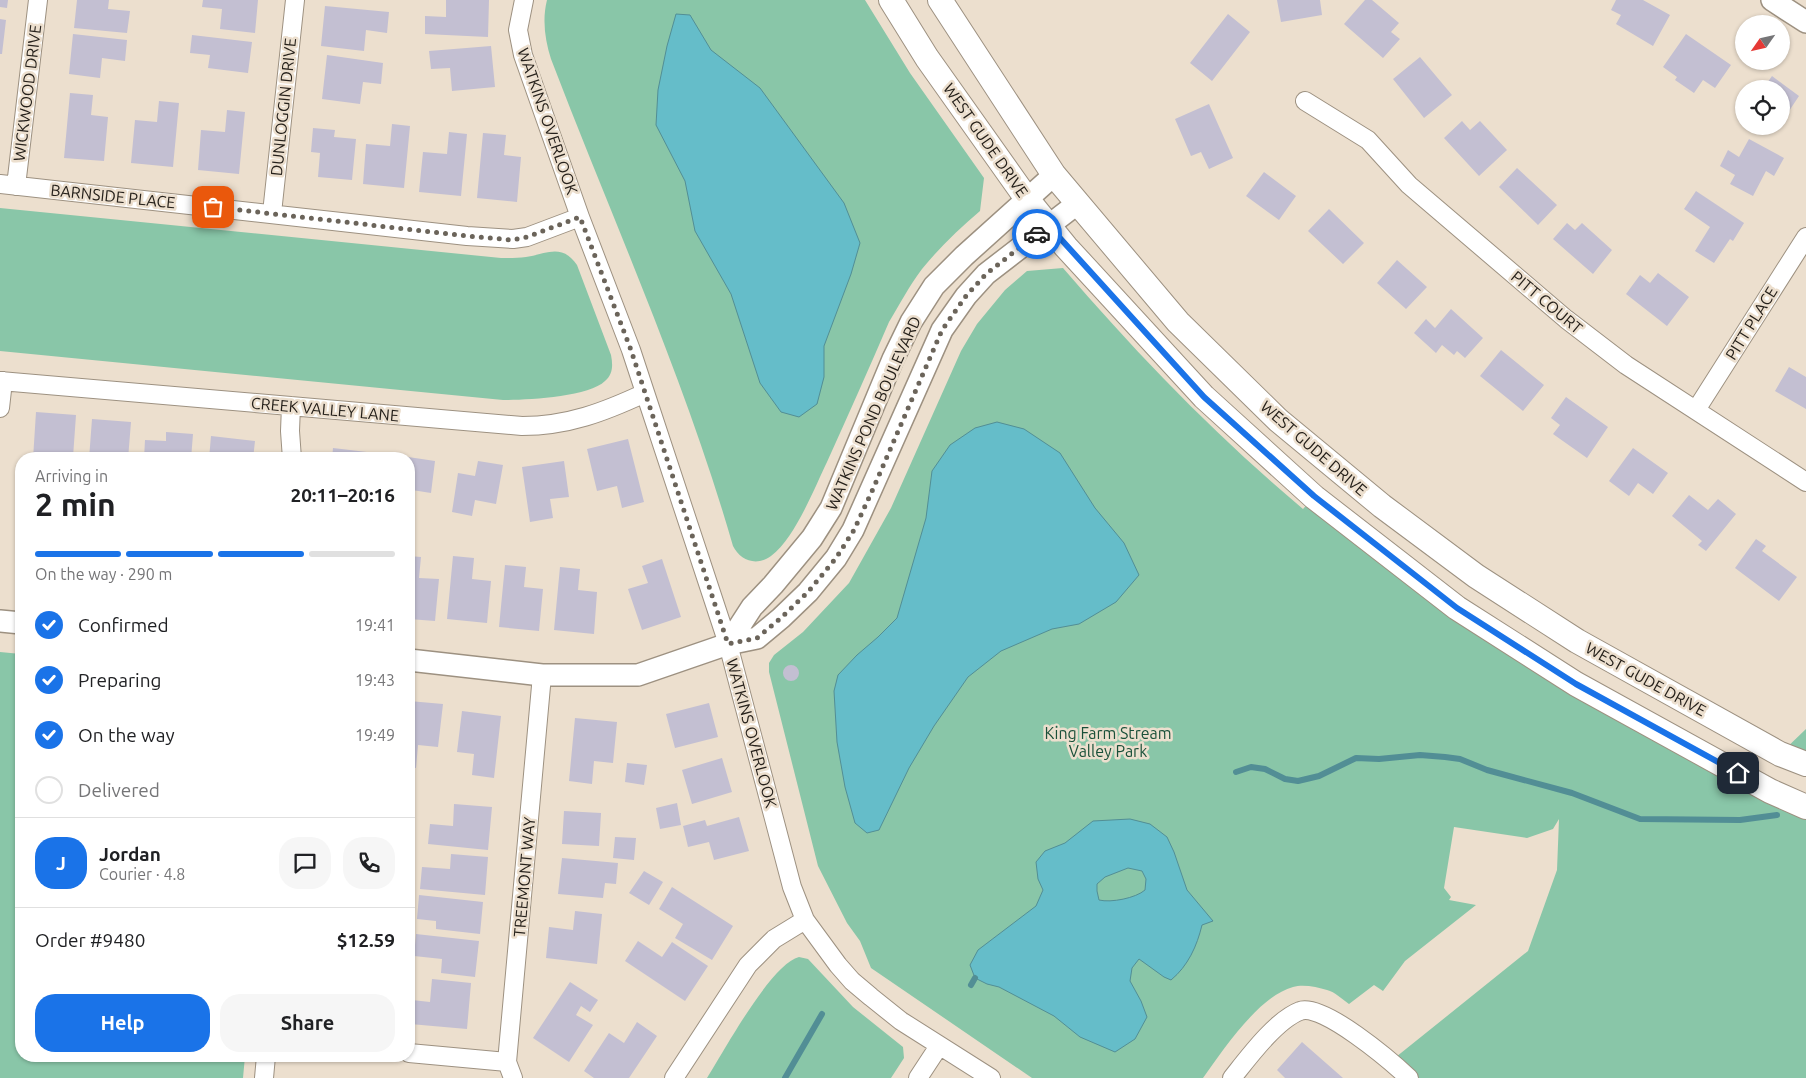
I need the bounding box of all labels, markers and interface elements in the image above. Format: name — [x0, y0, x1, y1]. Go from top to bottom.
north arrow — [1735, 15, 1790, 70]
map controls — [1735, 15, 1790, 135]
street label: WICKWOOD DRIVE — [10, 24, 44, 162]
street label: DUNLOGGIN DRIVE — [267, 37, 299, 177]
street label: WATKINS OVERLOOK — [514, 45, 582, 197]
street label: WEST GUDE DRIVE — [940, 80, 1032, 200]
button: locate — [1735, 80, 1790, 135]
street label: BARNSIDE PLACE — [50, 180, 176, 212]
pin — [192, 186, 234, 228]
icon: bag — [199, 193, 227, 221]
courier — [1012, 209, 1062, 259]
icon: car — [1023, 220, 1051, 248]
street label: PITT COURT — [1508, 267, 1586, 337]
street label: PITT PLACE — [1721, 283, 1781, 363]
street label: WATKINS POND BOULEVARD — [822, 313, 924, 513]
street label: CREEK VALLEY LANE — [250, 394, 400, 424]
street label: WEST GUDE DRIVE — [1257, 397, 1371, 499]
text: Arriving in — [35, 467, 108, 485]
text: 20:11–20:16 — [290, 484, 395, 506]
text: 2 min — [35, 486, 116, 522]
text: On the way · 290 m — [35, 565, 172, 583]
icon: check — [35, 611, 63, 639]
text: Confirmed — [78, 614, 169, 636]
text: 19:41 — [355, 616, 395, 634]
street label: WEST GUDE DRIVE — [1583, 638, 1709, 720]
street label: WATKINS OVERLOOK — [723, 656, 781, 810]
icon: check — [35, 666, 63, 694]
text: Preparing — [78, 669, 162, 691]
text: 19:43 — [355, 671, 395, 689]
icon: check — [35, 721, 63, 749]
text: On the way — [78, 724, 175, 746]
park label: King Farm Stream Valley Park — [1044, 724, 1172, 760]
text: 19:49 — [355, 726, 395, 744]
pin — [1717, 752, 1759, 794]
icon: home — [1724, 759, 1752, 787]
text: Delivered — [78, 779, 160, 801]
street label: TREEMONT WAY — [510, 816, 538, 938]
button: chat — [279, 837, 331, 889]
button: phone — [343, 837, 395, 889]
text: Jordan — [99, 843, 161, 865]
text: J — [56, 852, 66, 874]
text: Courier · 4.8 — [99, 865, 185, 883]
text: Order #9480 — [35, 929, 145, 951]
text: $12.59 — [337, 929, 395, 951]
button: Help — [35, 994, 210, 1052]
button: Share — [220, 994, 395, 1052]

